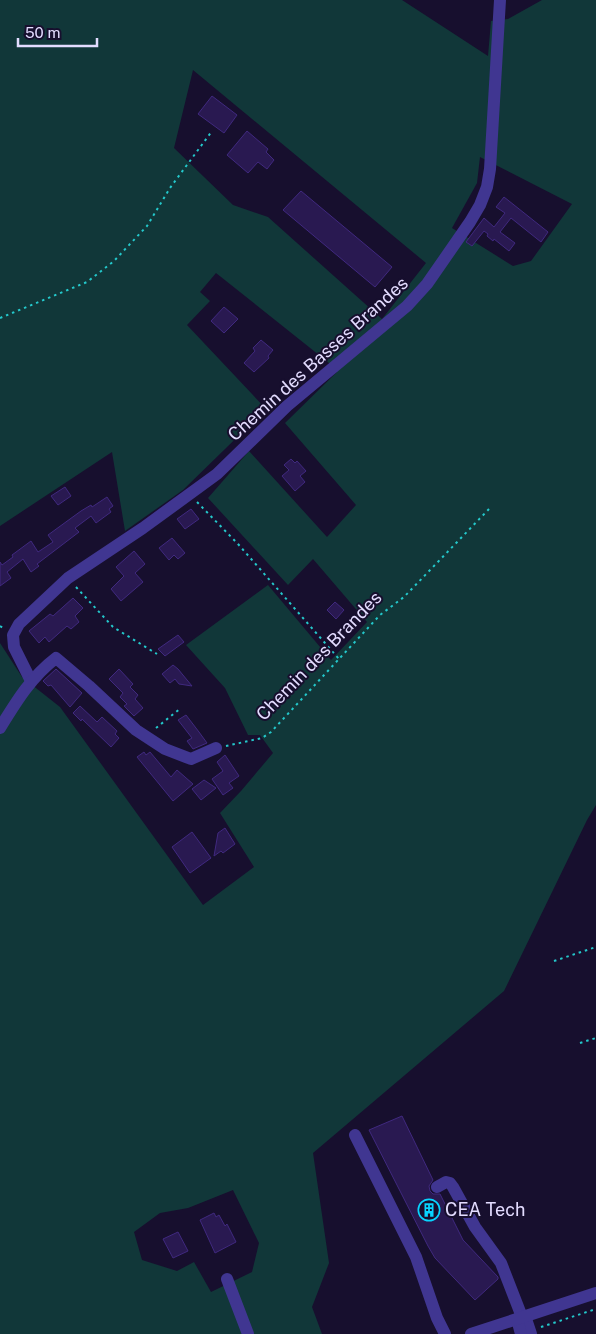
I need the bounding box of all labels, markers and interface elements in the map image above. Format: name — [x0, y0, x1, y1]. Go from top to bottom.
scale bar — [18, 15, 96, 47]
text: 50 m — [25, 24, 60, 41]
street label: Chemin des Basses Brandes — [223, 272, 412, 445]
street label: Chemin des Brandes — [252, 587, 386, 724]
building icon: CEA Tech — [417, 1198, 441, 1222]
place label: CEA Tech — [445, 1199, 525, 1220]

